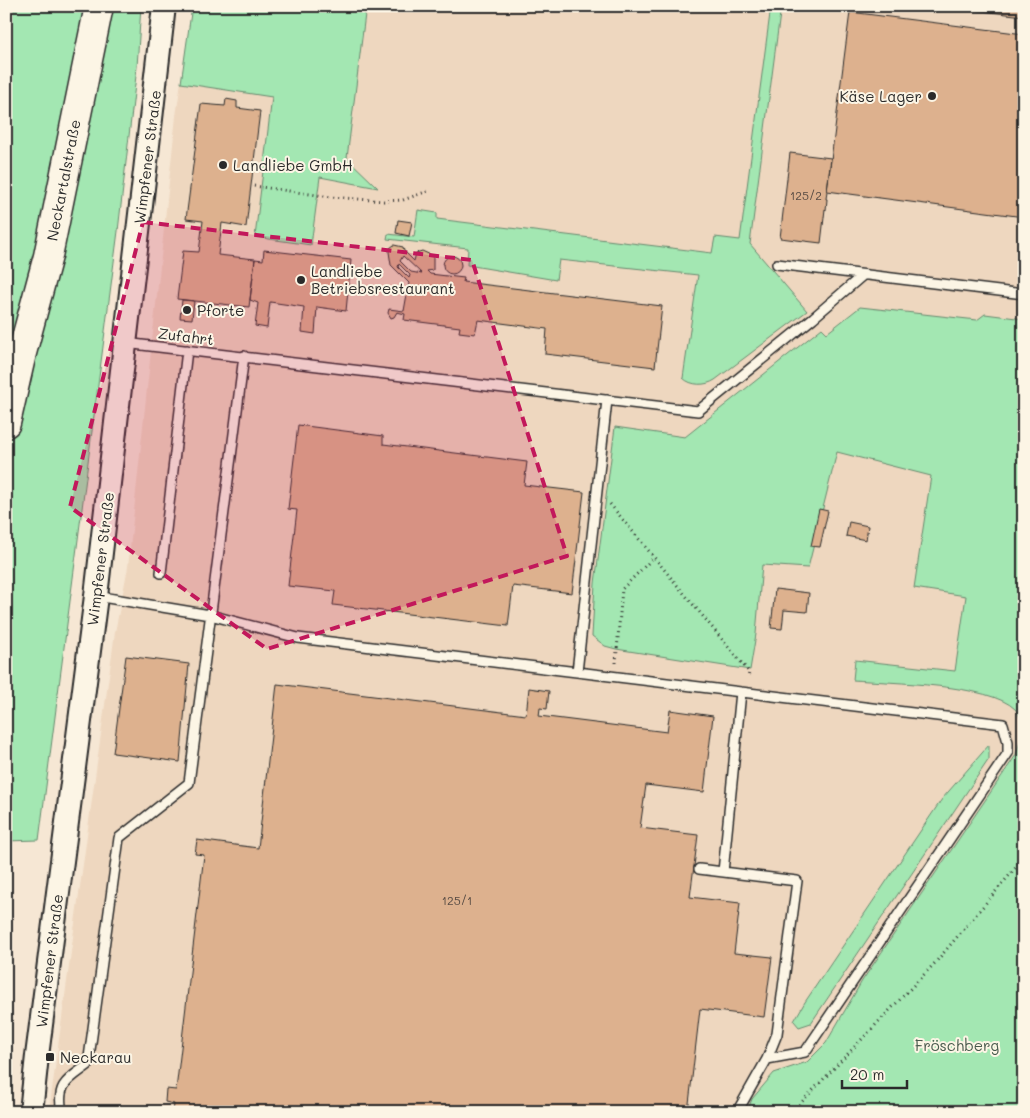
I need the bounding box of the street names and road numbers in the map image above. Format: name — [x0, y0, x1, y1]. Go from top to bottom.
street label: Wimpfener Straße — [129, 89, 165, 225]
street label: Neckartalstraße — [41, 118, 85, 242]
street label: Zufahrt — [157, 323, 215, 349]
street label: Wimpfener Straße — [82, 491, 118, 627]
street label: Wimpfener Straße — [31, 893, 67, 1029]

